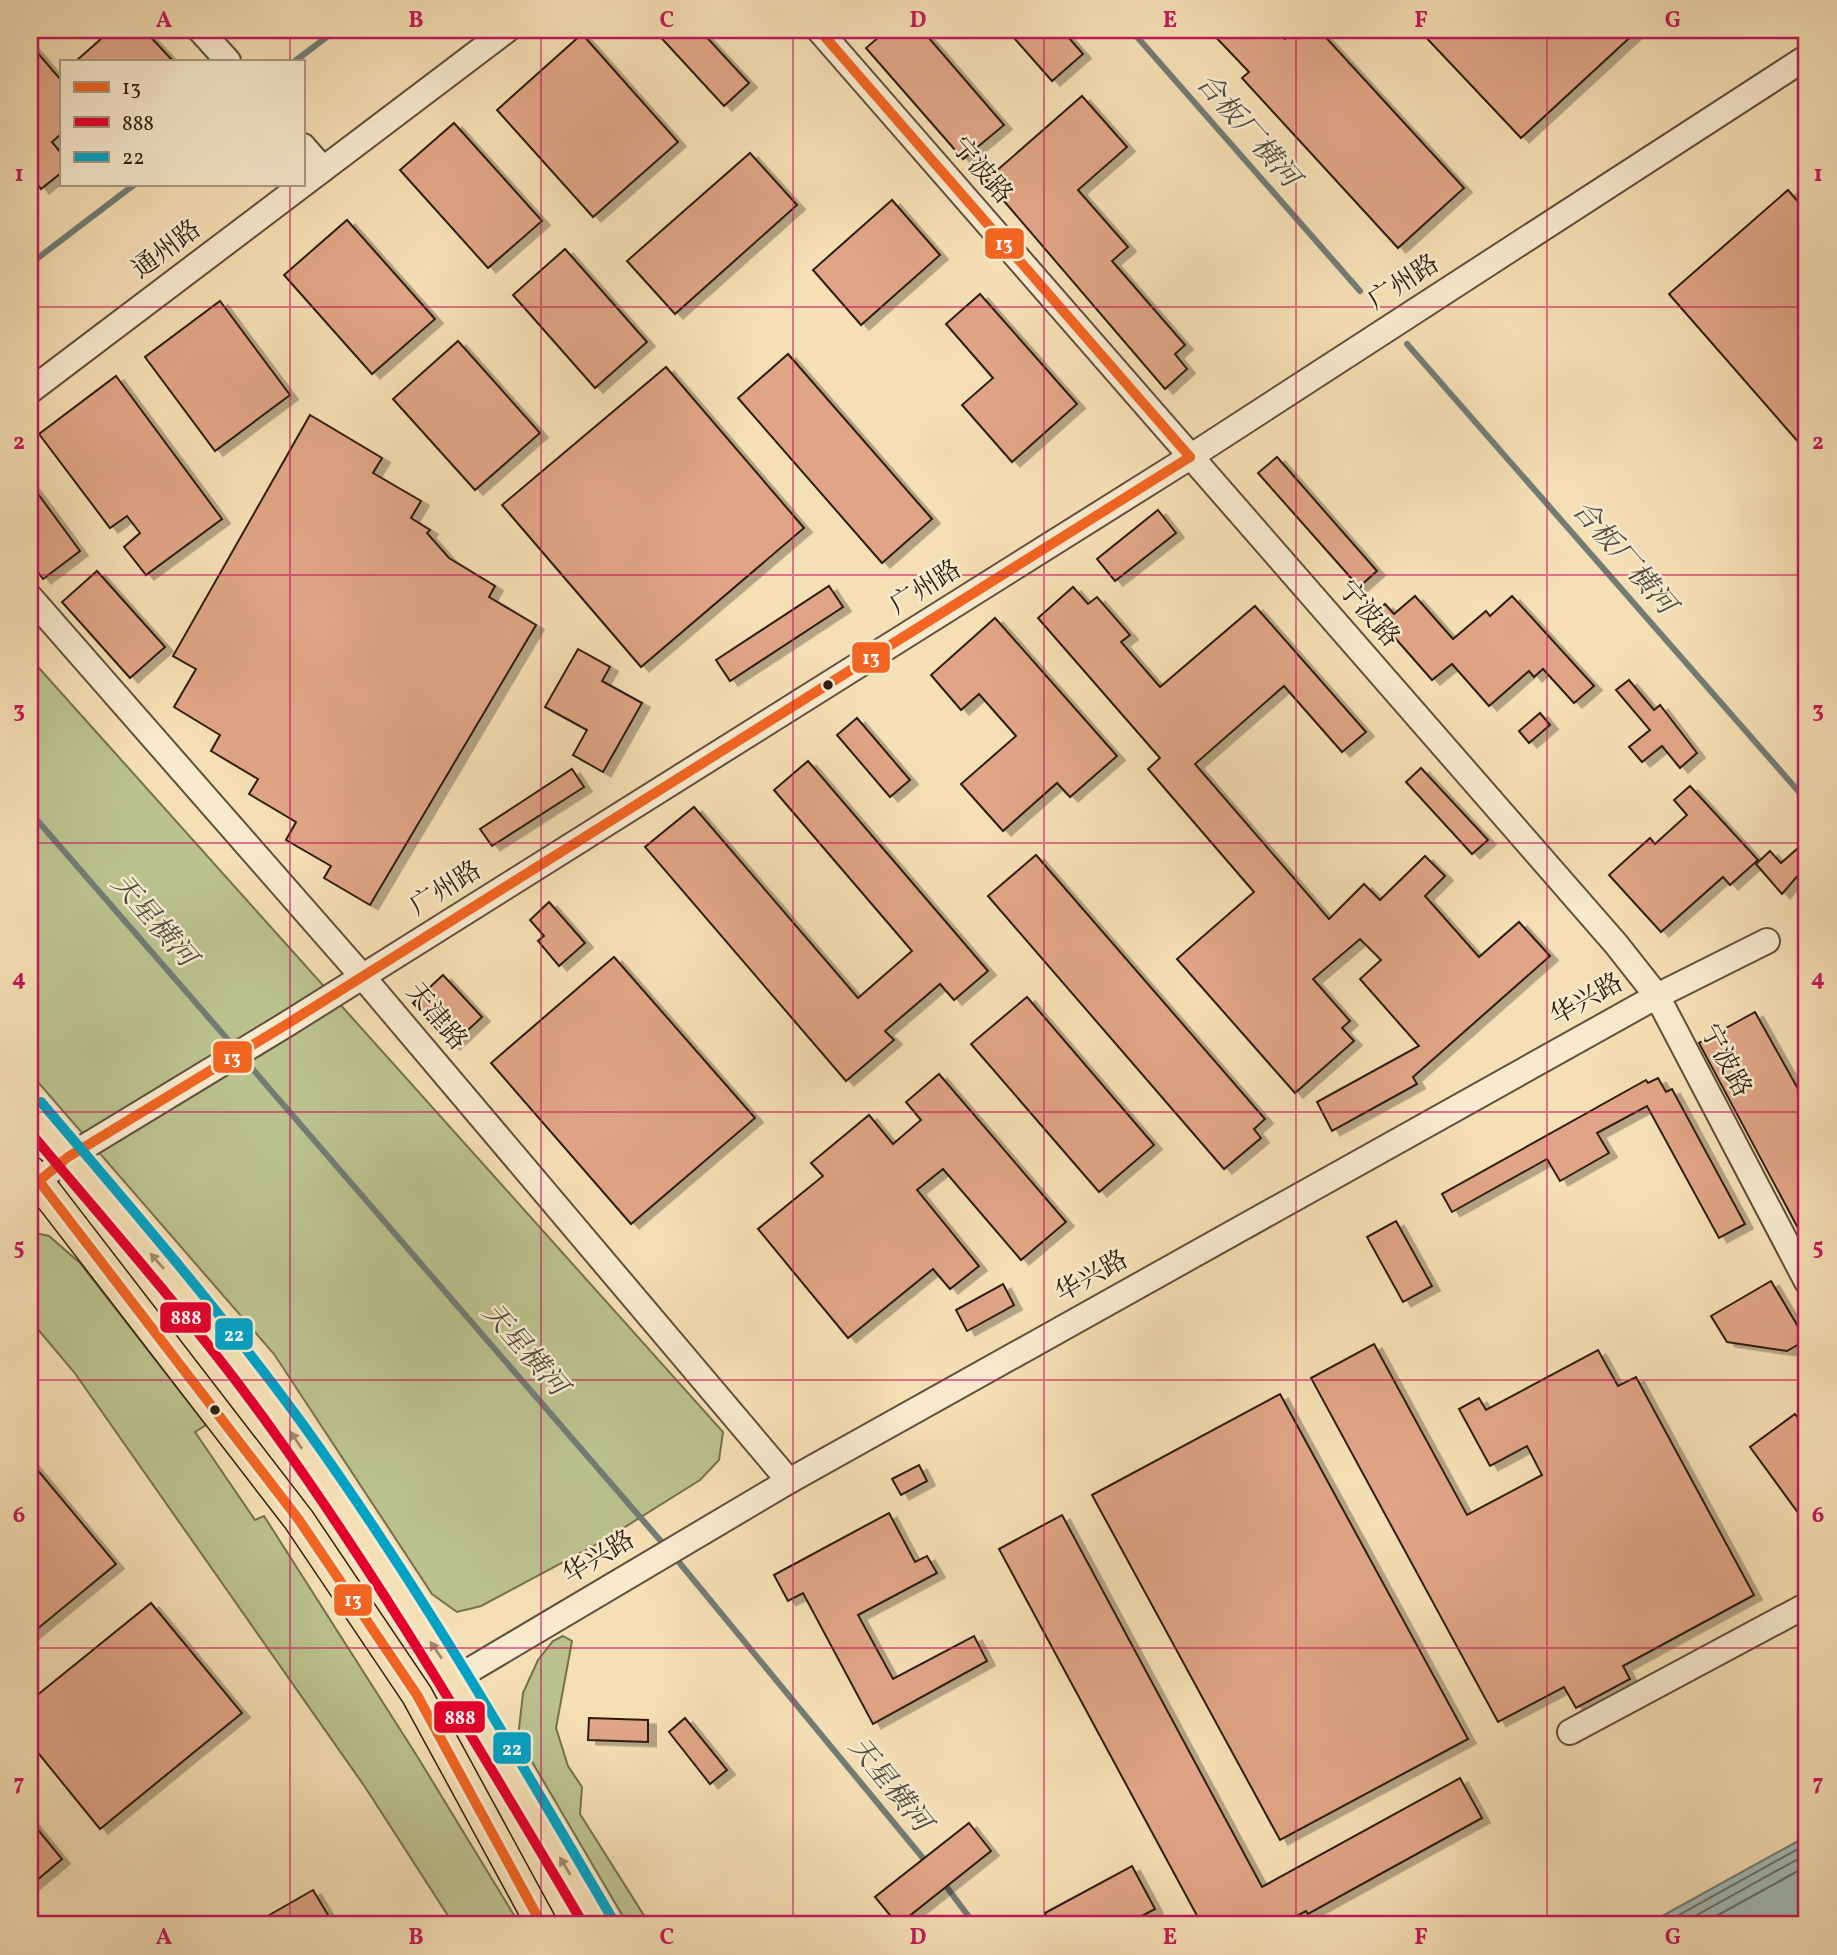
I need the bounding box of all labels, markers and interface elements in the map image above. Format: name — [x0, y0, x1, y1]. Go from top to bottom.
text: A — [156, 5, 172, 37]
text: B — [408, 5, 424, 37]
text: C — [660, 5, 674, 37]
text: D — [910, 5, 927, 37]
text: E — [1163, 5, 1177, 37]
text: F — [1414, 5, 1428, 37]
text: G — [1665, 5, 1681, 37]
legend — [60, 60, 304, 186]
water label: 合板厂横河 — [1186, 65, 1311, 200]
text: 13 — [122, 74, 141, 103]
text: 888 — [122, 110, 154, 139]
street label: 宁波路 — [942, 130, 1020, 212]
text: 22 — [122, 144, 145, 173]
text: 1 — [14, 159, 24, 191]
text: 1 — [1813, 159, 1823, 191]
street label: 通州路 — [125, 212, 209, 288]
line badge: 13 — [984, 227, 1025, 260]
text: 13 — [995, 232, 1013, 258]
street label: 广州路 — [1361, 247, 1447, 319]
text: 2 — [13, 427, 25, 459]
text: 2 — [1812, 427, 1824, 459]
water label: 合板厂横河 — [1562, 492, 1687, 627]
street label: 广州路 — [883, 552, 969, 624]
street label: 宁波路 — [1329, 573, 1407, 655]
line badge: 13 — [851, 641, 891, 674]
text: 13 — [862, 646, 880, 672]
unlabelled marker — [821, 678, 835, 692]
text: 3 — [13, 695, 25, 727]
text: 3 — [1812, 695, 1824, 727]
street label: 广州路 — [403, 853, 489, 925]
water label: 天星横河 — [102, 866, 208, 980]
text: 4 — [12, 963, 26, 995]
text: 4 — [1811, 963, 1825, 995]
street label: 华兴路 — [1544, 965, 1630, 1035]
street label: 天津路 — [397, 976, 475, 1058]
street label: 宁波路 — [1691, 1018, 1759, 1104]
line badge: 13 — [212, 1040, 253, 1074]
text: 13 — [223, 1046, 241, 1072]
text: 5 — [13, 1232, 25, 1264]
text: 5 — [1812, 1232, 1824, 1264]
street label: 华兴路 — [1049, 1242, 1135, 1312]
one-way arrow — [150, 1252, 165, 1269]
water label: 天星横河 — [473, 1295, 579, 1409]
line badge: 888 — [159, 1301, 212, 1334]
text: 888 — [170, 1306, 202, 1332]
line badge: 22 — [214, 1317, 254, 1351]
text: 22 — [224, 1323, 244, 1349]
unlabelled marker — [208, 1403, 222, 1417]
one-way arrow — [290, 1431, 303, 1450]
text: 6 — [13, 1500, 25, 1532]
text: 6 — [1812, 1500, 1824, 1532]
street label: 华兴路 — [556, 1522, 642, 1594]
line badge: 13 — [333, 1583, 373, 1617]
text: 13 — [344, 1588, 362, 1614]
one-way arrow — [430, 1641, 443, 1660]
line badge: 888 — [433, 1700, 486, 1734]
text: 888 — [444, 1706, 476, 1732]
water label: 天星横河 — [839, 1729, 943, 1845]
line badge: 22 — [492, 1731, 532, 1765]
text: 22 — [502, 1737, 522, 1763]
text: 7 — [14, 1768, 25, 1800]
text: 7 — [1813, 1768, 1824, 1800]
one-way arrow — [559, 1857, 572, 1876]
text: A — [156, 1922, 172, 1954]
text: B — [408, 1922, 424, 1954]
text: C — [660, 1922, 674, 1954]
text: D — [910, 1922, 927, 1954]
text: E — [1163, 1922, 1177, 1954]
text: F — [1414, 1922, 1428, 1954]
text: G — [1665, 1922, 1681, 1954]

